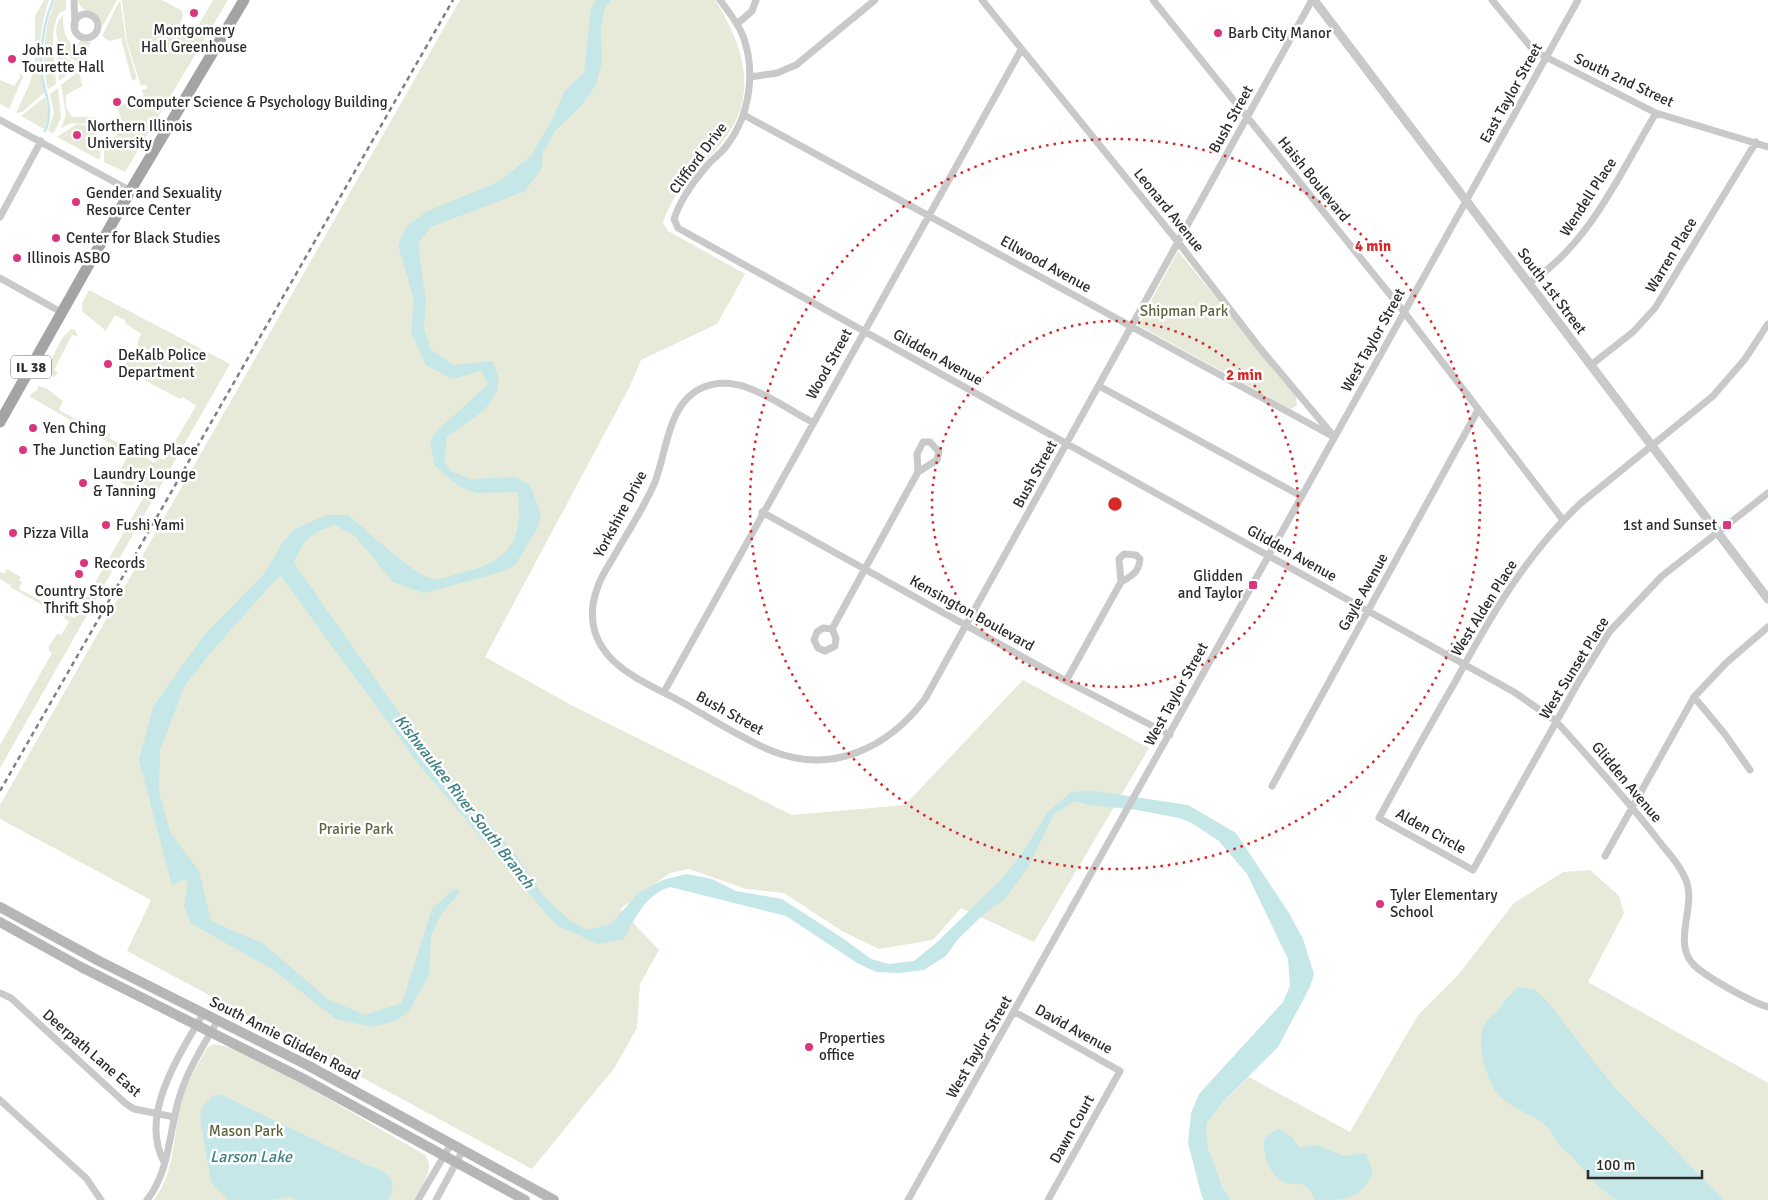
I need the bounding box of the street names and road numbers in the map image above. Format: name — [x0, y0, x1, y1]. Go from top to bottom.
street label: East Taylor Street — [1476, 40, 1546, 146]
street label: South 2nd Street — [1571, 49, 1677, 111]
street label: Bush Street — [1205, 82, 1257, 156]
street label: Clifford Drive — [665, 119, 731, 197]
street label: Haish Boulevard — [1274, 133, 1354, 225]
street label: Wendell Place — [1556, 154, 1620, 240]
street label: Leonard Avenue — [1130, 165, 1208, 255]
street label: Warren Place — [1642, 214, 1700, 296]
street label: Ellwood Avenue — [997, 232, 1095, 296]
street label: South 1st Street — [1514, 244, 1590, 338]
street label: West Taylor Street — [1337, 285, 1409, 395]
street label: Wood Street — [802, 325, 856, 403]
street label: Glidden Avenue — [890, 325, 986, 389]
road number: IL 38 — [11, 356, 51, 378]
street label: Bush Street — [1009, 437, 1061, 511]
street label: Yorkshire Drive — [590, 467, 650, 561]
street label: Glidden Avenue — [1244, 521, 1340, 585]
street label: Gayle Avenue — [1334, 550, 1392, 634]
street label: West Alden Place — [1447, 557, 1521, 659]
street label: Kensington Boulevard — [906, 571, 1038, 655]
street label: West Sunset Place — [1535, 614, 1613, 722]
street label: West Taylor Street — [1140, 639, 1212, 749]
street label: Bush Street — [693, 687, 767, 739]
street label: Glidden Avenue — [1588, 738, 1666, 826]
street label: Alden Circle — [1393, 804, 1469, 858]
street label: South Annie Glidden Road — [207, 992, 363, 1084]
street label: West Taylor Street — [942, 993, 1016, 1101]
street label: David Avenue — [1032, 1000, 1116, 1058]
street label: Deerpath Lane East — [39, 1005, 145, 1101]
street label: Dawn Court — [1046, 1092, 1098, 1166]

